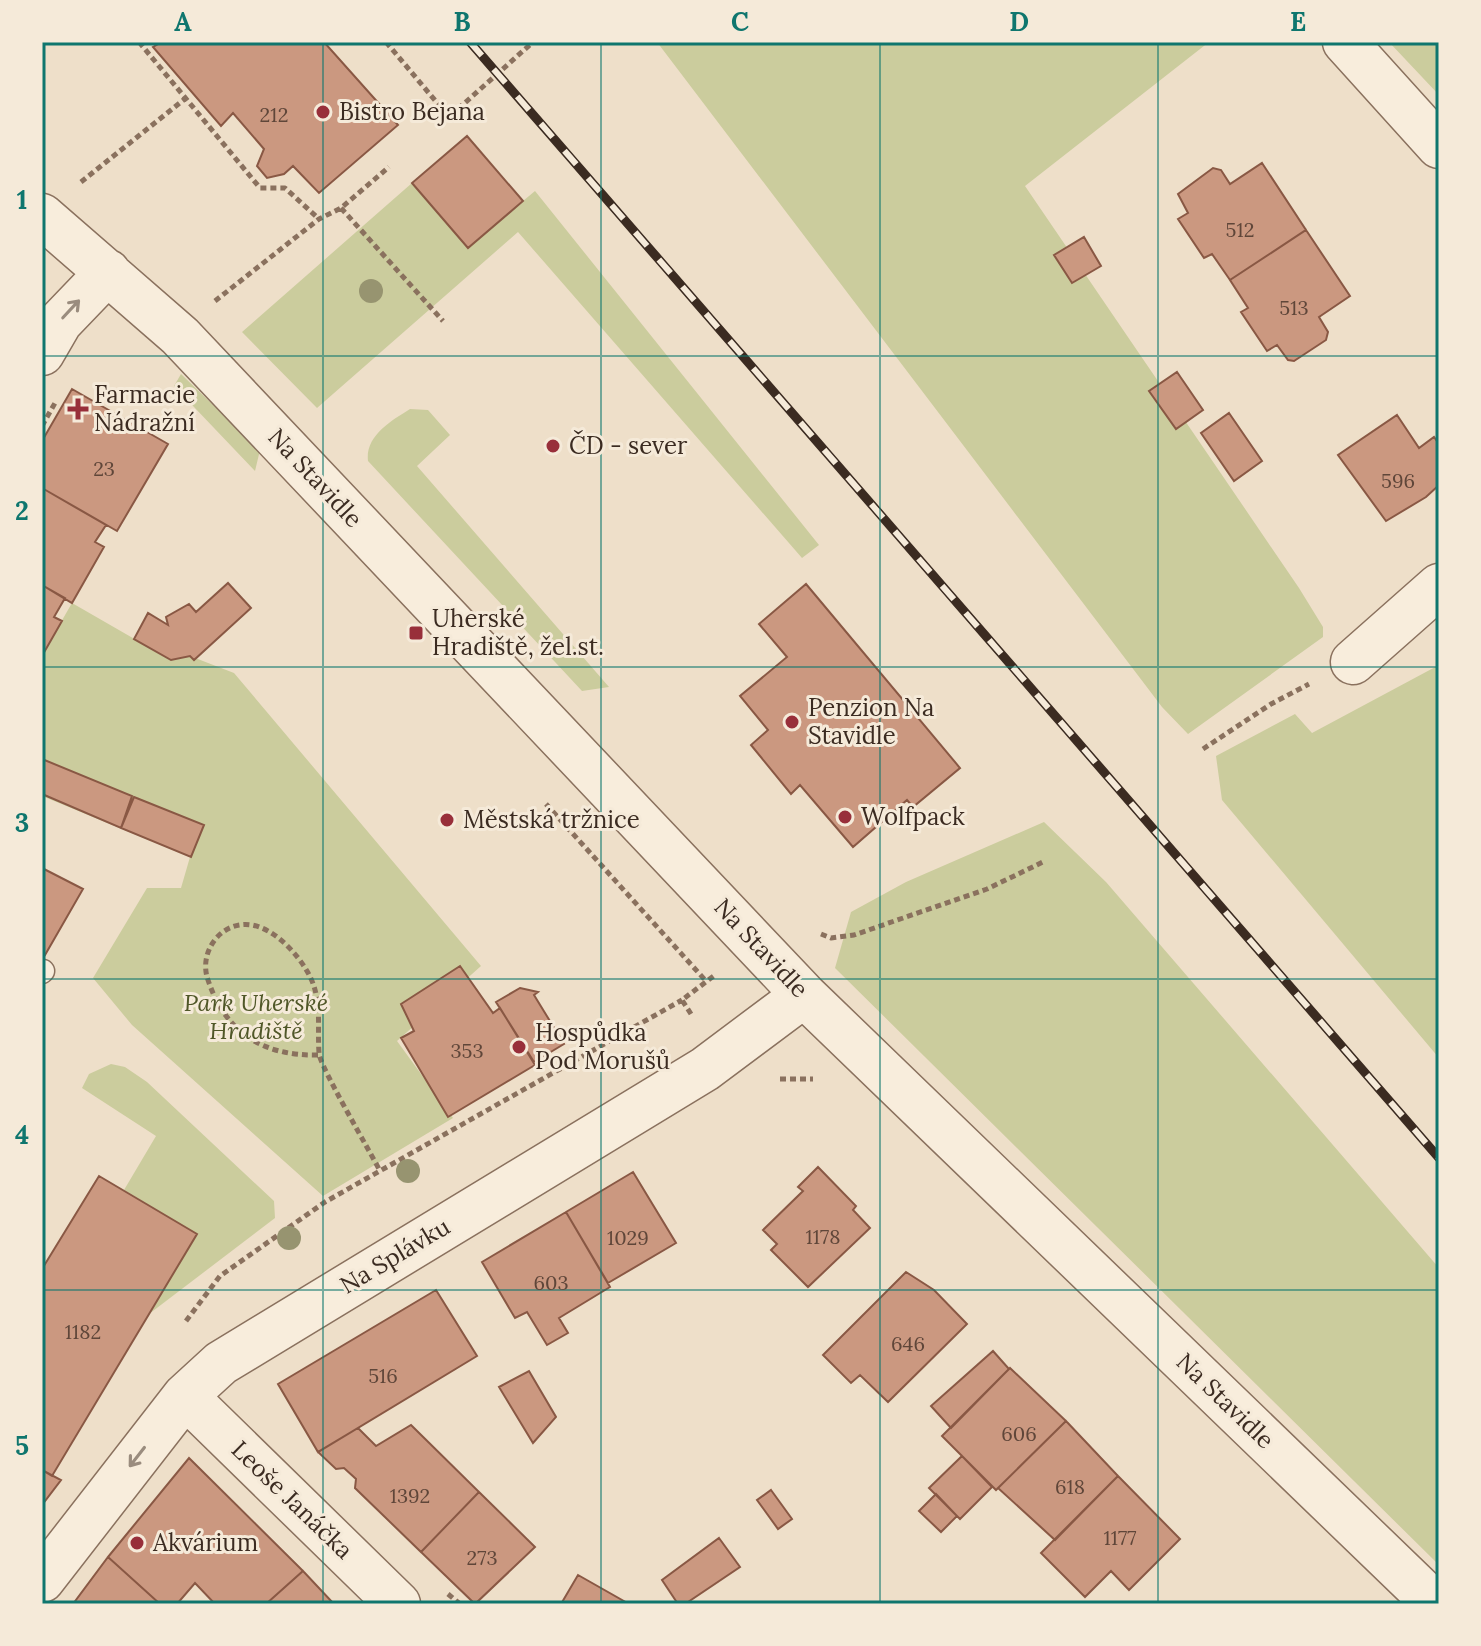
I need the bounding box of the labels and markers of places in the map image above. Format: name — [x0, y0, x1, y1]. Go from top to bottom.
place label: Bistro Bejana — [339, 96, 485, 127]
marker: Bistro Bejana — [314, 103, 332, 121]
place label: Farmacie Nádražní — [94, 379, 195, 438]
marker: Farmacie Nádražní — [69, 400, 87, 418]
place label: ČD - sever — [569, 429, 688, 461]
marker: ČD - sever — [544, 437, 562, 455]
place label: Uherské Hradiště, žel.st. — [432, 603, 604, 662]
marker: Uherské Hradiště, žel.st. — [407, 624, 425, 642]
place label: Penzion Na Stavidle — [808, 692, 934, 751]
marker: Penzion Na Stavidle — [783, 713, 801, 731]
place label: Wolfpack — [861, 801, 965, 832]
place label: Městská tržnice — [463, 804, 640, 835]
marker: Wolfpack — [836, 808, 854, 826]
marker: Městská tržnice — [438, 811, 456, 829]
place label: Hospůdka Pod Morušů — [535, 1017, 670, 1076]
marker: Hospůdka Pod Morušů — [510, 1038, 528, 1056]
place label: Akvárium — [152, 1527, 258, 1558]
marker: Akvárium — [128, 1534, 146, 1552]

